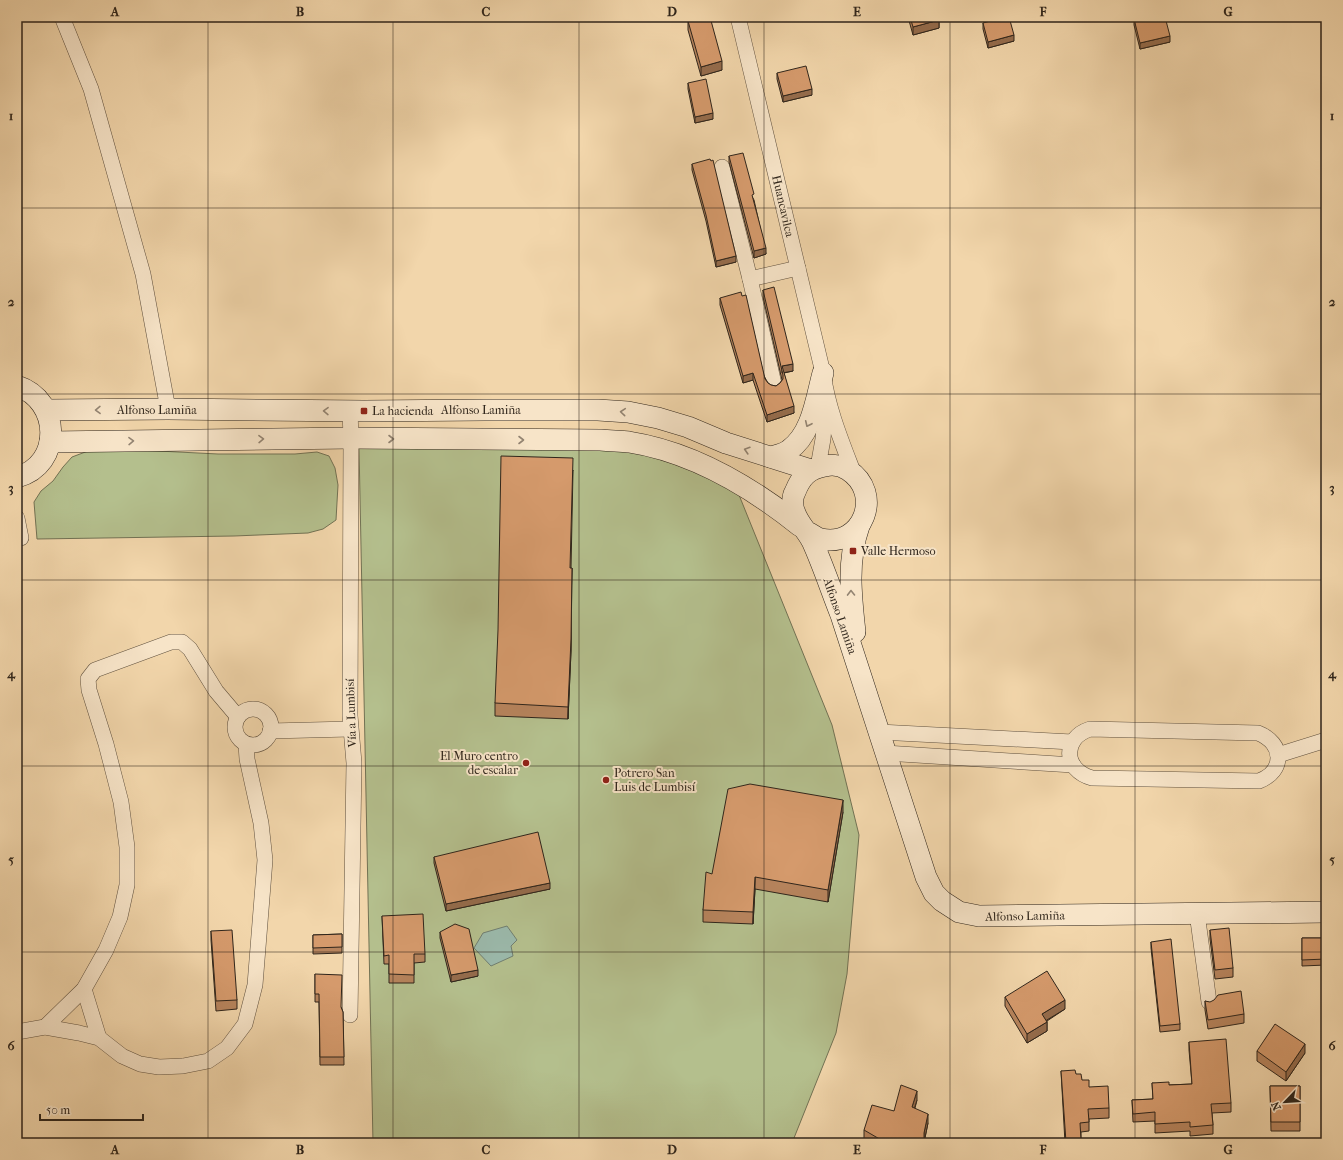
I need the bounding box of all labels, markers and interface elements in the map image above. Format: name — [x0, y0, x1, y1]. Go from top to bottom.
text: A — [110, 4, 120, 19]
text: B — [296, 4, 305, 19]
text: C — [482, 4, 491, 19]
text: D — [667, 4, 677, 19]
text: E — [853, 4, 861, 19]
text: F — [1039, 4, 1047, 19]
text: G — [1223, 4, 1233, 19]
text: 1 — [9, 108, 14, 123]
text: 1 — [1330, 108, 1335, 123]
street label: Huancavilca — [769, 174, 797, 239]
text: 2 — [8, 294, 15, 309]
text: 2 — [1329, 294, 1336, 309]
street label: Alfonso Lamiña — [116, 403, 197, 417]
street label: Alfonso Lamiña — [440, 403, 521, 417]
place label: La hacienda — [372, 404, 434, 418]
one-way arrow — [95, 406, 101, 414]
marker: La hacienda — [359, 406, 369, 416]
one-way arrow — [323, 407, 329, 415]
one-way arrow — [620, 408, 626, 417]
one-way arrow — [805, 419, 813, 427]
one-way arrow — [258, 435, 264, 443]
one-way arrow — [388, 435, 394, 443]
one-way arrow — [518, 436, 524, 444]
one-way arrow — [128, 437, 134, 445]
one-way arrow — [744, 446, 751, 455]
text: 3 — [8, 480, 14, 496]
text: 3 — [1329, 480, 1335, 496]
place label: Valle Hermoso — [860, 544, 936, 558]
marker: Valle Hermoso — [848, 546, 858, 556]
street label: Alfonso Lamiña — [820, 575, 860, 656]
one-way arrow — [847, 590, 856, 596]
text: 4 — [6, 666, 16, 682]
text: 4 — [1327, 666, 1337, 682]
street label: Vía a Lumbisí — [343, 678, 359, 749]
place label: El Muro centro de escalar — [440, 749, 519, 777]
marker: El Muro centro de escalar — [521, 758, 531, 768]
place label: Potrero San Luis de Lumbisí — [614, 766, 696, 794]
marker: Potrero San Luis de Lumbisí — [601, 775, 611, 785]
text: 5 — [8, 852, 14, 867]
text: 5 — [1329, 852, 1335, 867]
street label: Alfonso Lamiña — [984, 908, 1065, 924]
text: 6 — [7, 1038, 15, 1053]
text: 6 — [1328, 1038, 1336, 1053]
north arrow — [1265, 1082, 1305, 1122]
scale bar — [40, 1096, 143, 1122]
text: N — [1268, 1099, 1284, 1113]
text: 50 m — [46, 1103, 70, 1117]
text: A — [110, 1142, 120, 1157]
text: B — [296, 1142, 305, 1157]
text: C — [482, 1142, 491, 1157]
text: D — [667, 1142, 677, 1157]
text: E — [853, 1142, 861, 1157]
text: F — [1039, 1142, 1047, 1157]
text: G — [1223, 1142, 1233, 1157]

